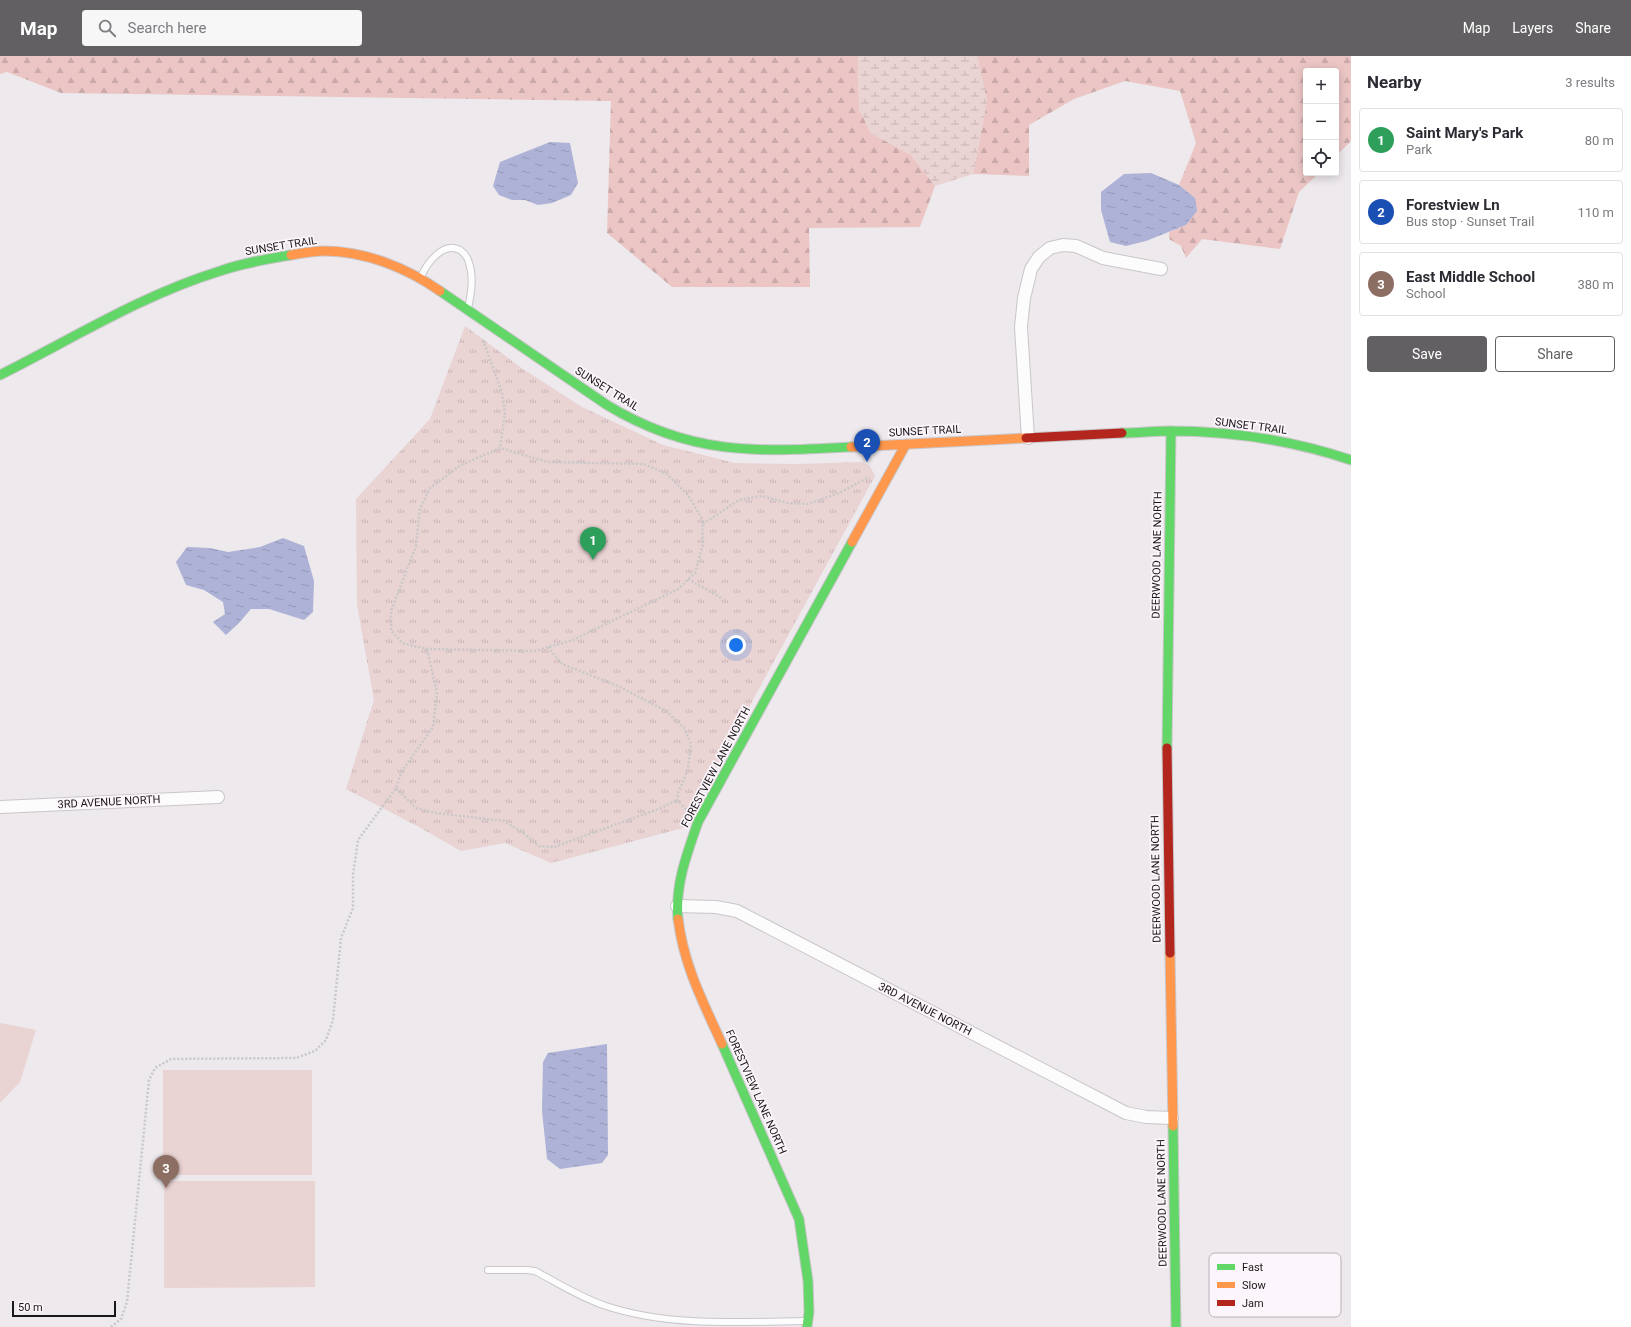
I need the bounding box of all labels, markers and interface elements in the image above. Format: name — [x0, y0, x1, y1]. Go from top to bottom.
search box — [82, 10, 362, 46]
text: Map — [20, 17, 58, 40]
icon: search — [96, 17, 118, 39]
text: Search here — [128, 19, 206, 37]
text: Map — [1463, 20, 1490, 36]
text: Layers — [1512, 20, 1553, 36]
text: Share — [1575, 20, 1611, 36]
map controls — [1303, 68, 1339, 176]
button: + — [1303, 68, 1339, 104]
text: Nearby — [1367, 72, 1422, 92]
text: 3 results — [1565, 75, 1615, 90]
button: − — [1303, 104, 1339, 140]
text: Saint Mary's Park — [1406, 124, 1523, 142]
text: 1 — [1377, 133, 1385, 148]
text: 80 m — [1585, 133, 1614, 148]
button: locate — [1303, 140, 1339, 176]
text: Park — [1406, 142, 1432, 157]
text: Forestview Ln — [1406, 196, 1500, 214]
text: 2 — [1377, 205, 1385, 220]
text: 110 m — [1577, 205, 1614, 220]
text: Bus stop · Sunset Trail — [1406, 214, 1534, 229]
street label: SUNSET TRAIL — [244, 234, 318, 258]
text: East Middle School — [1406, 268, 1535, 286]
text: 3 — [1377, 277, 1385, 292]
text: 380 m — [1577, 277, 1614, 292]
text: School — [1406, 286, 1446, 301]
button: Save — [1367, 336, 1487, 372]
button: Share — [1495, 336, 1615, 372]
street label: SUNSET TRAIL — [573, 364, 641, 414]
street label: SUNSET TRAIL — [1214, 415, 1288, 437]
street label: SUNSET TRAIL — [888, 423, 962, 439]
pin: 2 — [854, 429, 880, 462]
street label: DEERWOOD LANE NORTH — [1149, 491, 1165, 619]
pin: 1 — [580, 527, 606, 560]
your location — [726, 635, 746, 655]
street label: FORESTVIEW LANE NORTH — [679, 704, 753, 830]
street label: 3RD AVENUE NORTH — [57, 793, 161, 811]
street label: DEERWOOD LANE NORTH — [1148, 815, 1164, 943]
street label: 3RD AVENUE NORTH — [876, 980, 974, 1038]
street label: FORESTVIEW LANE NORTH — [723, 1028, 789, 1156]
street label: DEERWOOD LANE NORTH — [1154, 1139, 1170, 1267]
pin: 3 — [153, 1155, 179, 1188]
legend — [1209, 1253, 1341, 1317]
text: Fast — [1242, 1261, 1264, 1274]
text: Slow — [1242, 1279, 1266, 1292]
text: Jam — [1242, 1297, 1264, 1310]
scale bar — [12, 1299, 116, 1318]
text: 50 m — [18, 1301, 43, 1314]

